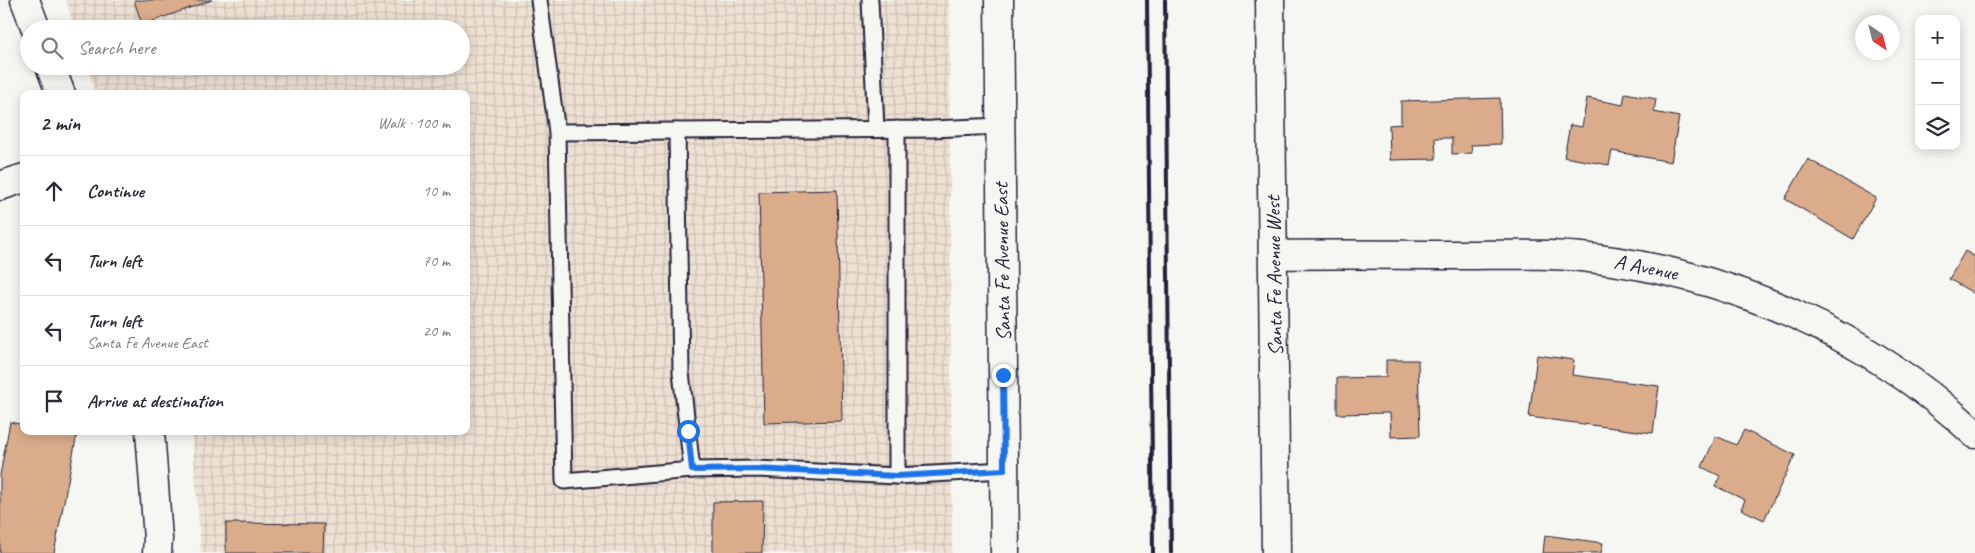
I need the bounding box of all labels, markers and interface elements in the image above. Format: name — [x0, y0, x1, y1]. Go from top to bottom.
north arrow — [1855, 15, 1900, 60]
map controls — [1915, 15, 1960, 150]
button: + — [1915, 15, 1960, 60]
search box — [20, 20, 470, 75]
icon: search — [38, 34, 66, 62]
text: Search here — [78, 36, 155, 60]
button: − — [1915, 60, 1960, 105]
button: layers — [1915, 105, 1960, 150]
text: 2 min — [40, 110, 80, 136]
text: Walk · 100 m — [378, 113, 450, 133]
icon: ahead — [40, 177, 68, 205]
text: Continue — [87, 179, 144, 203]
street label: Santa Fe Avenue East — [988, 180, 1016, 341]
text: 10 m — [423, 181, 450, 201]
street label: Santa Fe Avenue West — [1260, 194, 1288, 356]
icon: left — [40, 247, 68, 275]
street label: A Avenue — [1612, 248, 1681, 286]
text: Turn left — [87, 249, 142, 273]
text: 70 m — [423, 251, 450, 271]
text: Turn left — [87, 309, 142, 333]
icon: left — [40, 317, 68, 345]
text: 20 m — [423, 321, 450, 341]
text: Santa Fe Avenue East — [87, 333, 208, 353]
route end — [992, 364, 1015, 387]
icon: arrive — [40, 387, 68, 415]
text: Arrive at destination — [87, 389, 223, 413]
route start — [677, 420, 700, 443]

